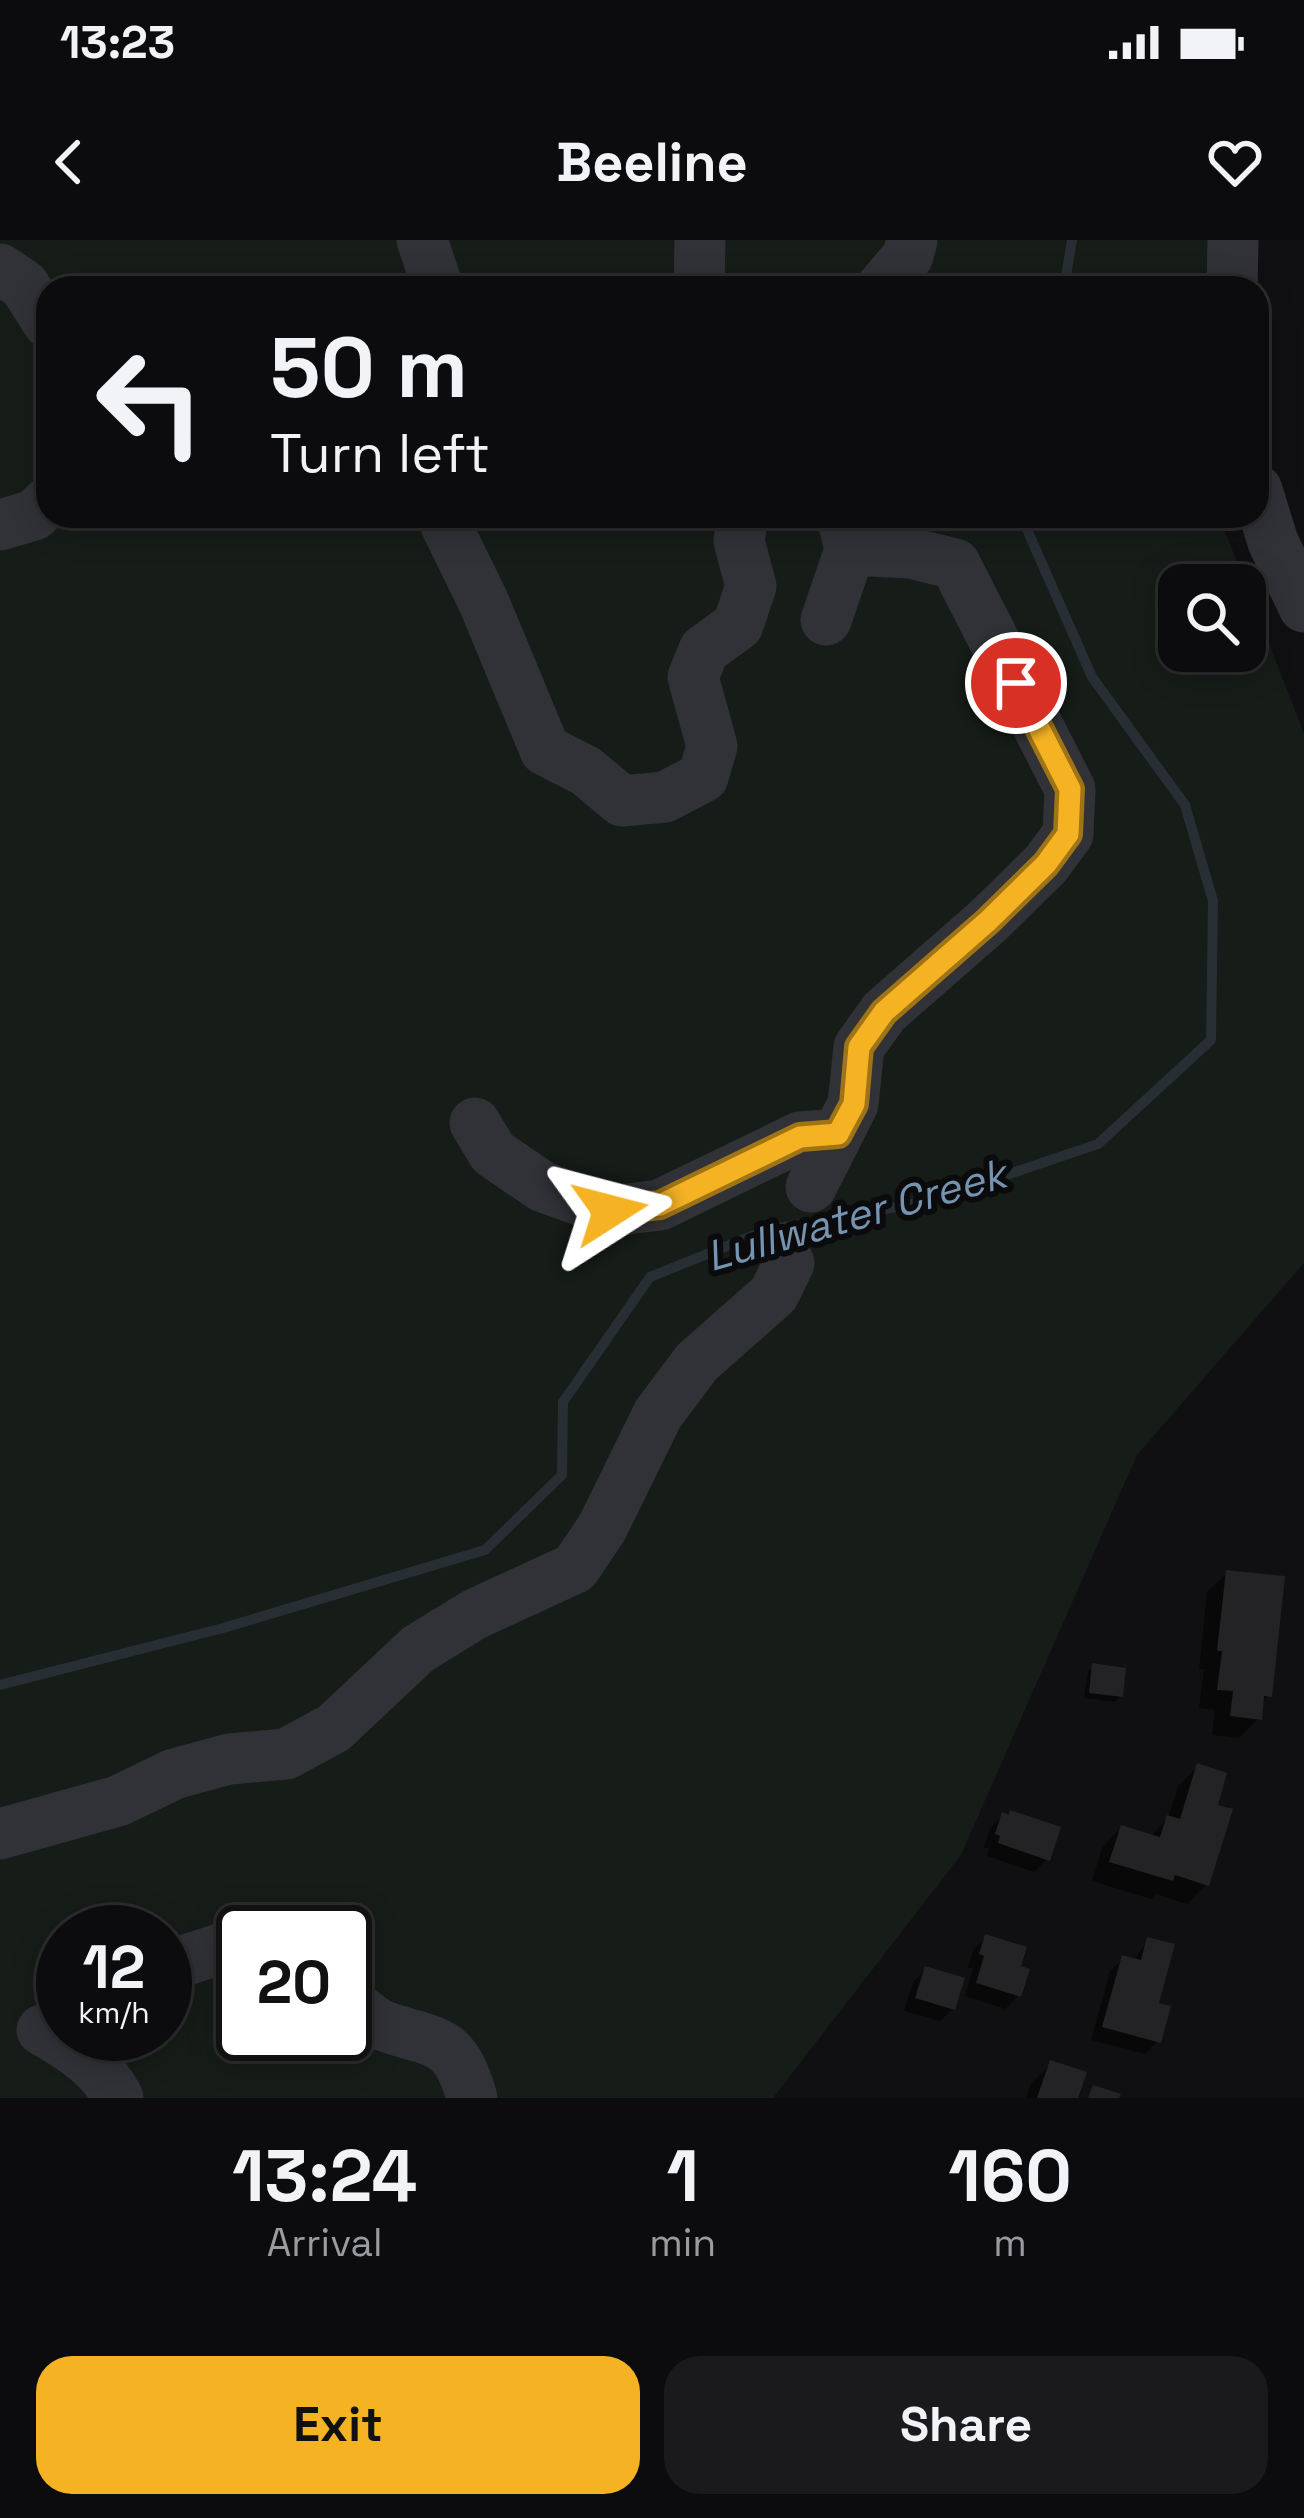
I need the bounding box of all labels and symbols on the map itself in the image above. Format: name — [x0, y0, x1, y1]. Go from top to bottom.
pin — [965, 632, 1067, 734]
water label: Lullwater Creek — [700, 1146, 1016, 1283]
position arrow — [547, 1148, 673, 1274]
speed limit sign: 20 — [216, 1905, 372, 2061]

